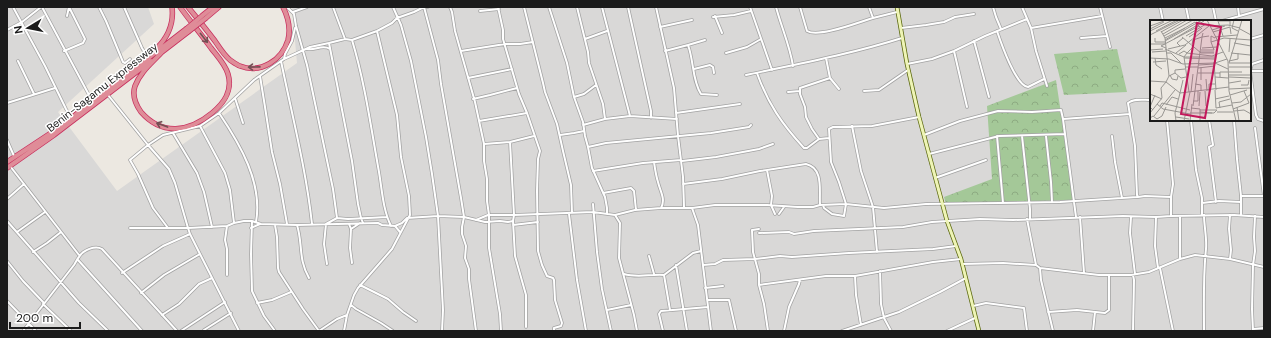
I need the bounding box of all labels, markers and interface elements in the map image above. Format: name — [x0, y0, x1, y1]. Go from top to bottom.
north arrow — [8, 8, 48, 48]
inset map — [1150, 20, 1251, 121]
text: N — [11, 25, 26, 35]
one-way arrow — [199, 32, 208, 43]
street label: Benin-Sagamu Expressway — [44, 39, 160, 135]
one-way arrow — [248, 64, 261, 71]
one-way arrow — [156, 121, 168, 129]
scale bar — [10, 304, 80, 330]
text: 200 m — [16, 310, 53, 326]

